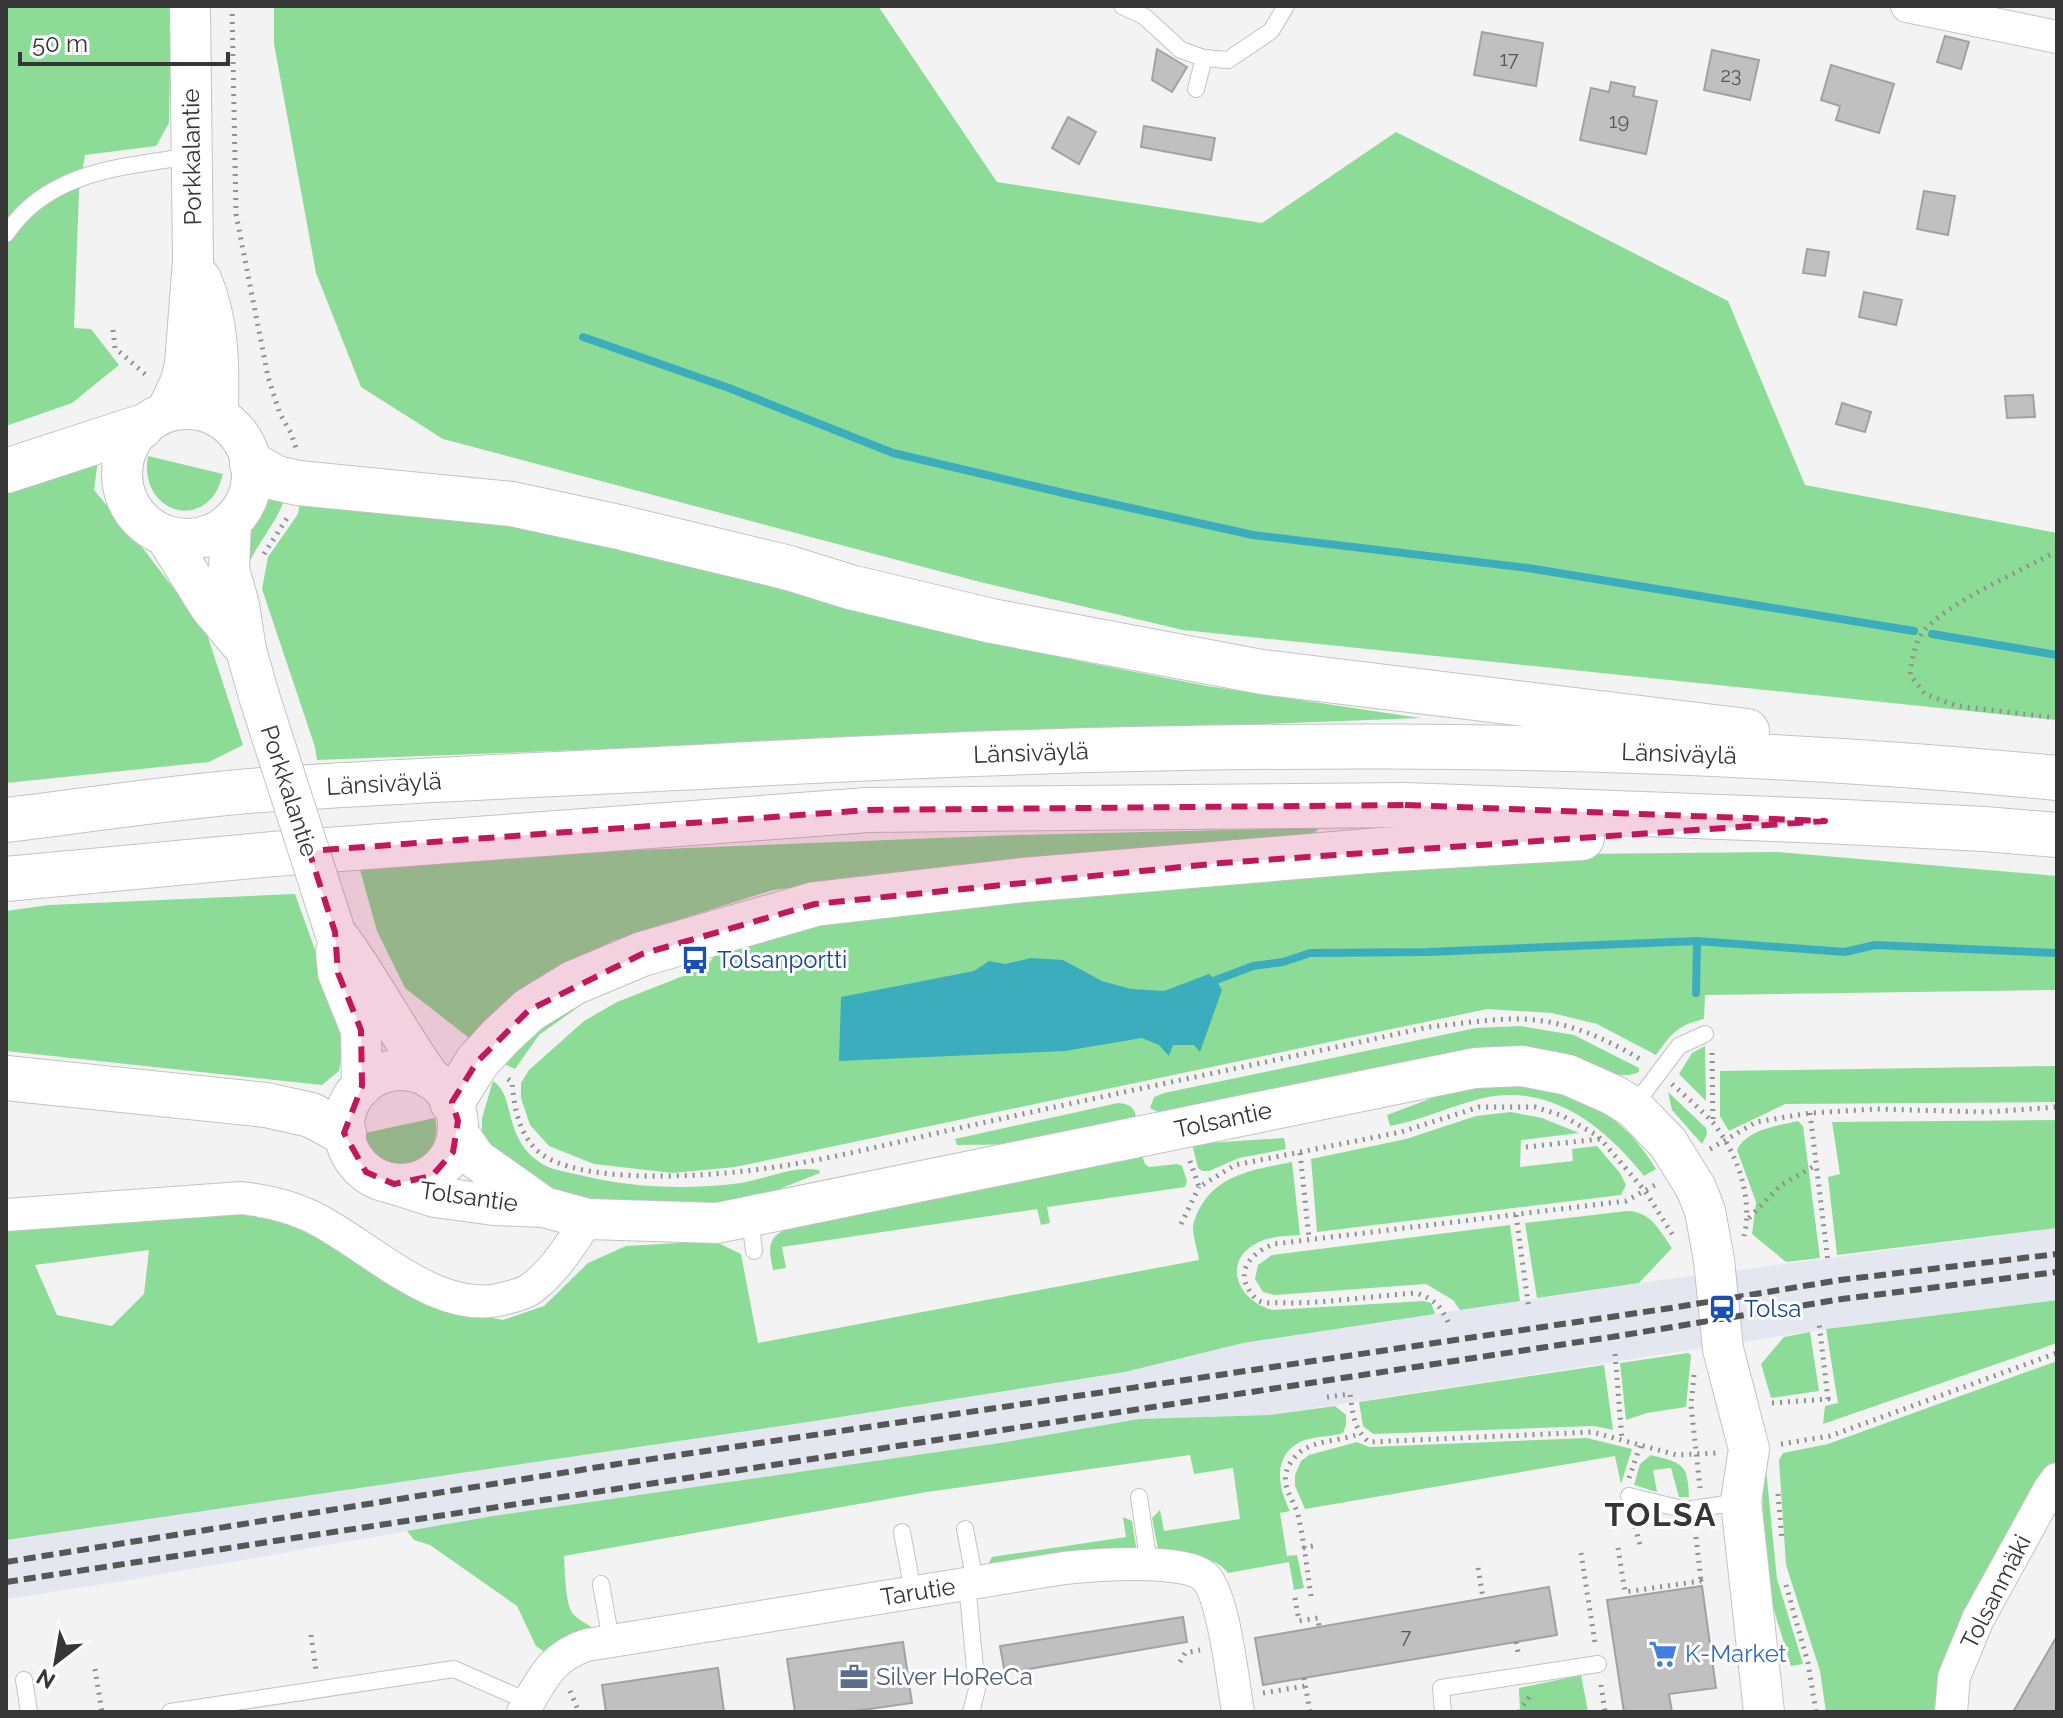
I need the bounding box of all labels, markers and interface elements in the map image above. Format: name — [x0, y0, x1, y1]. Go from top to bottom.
scale bar — [20, 16, 228, 66]
text: 50 m — [32, 29, 88, 58]
house number: 17 — [1499, 47, 1519, 71]
house number: 23 — [1720, 63, 1742, 87]
street label: Porkkalantie — [176, 88, 207, 226]
house number: 19 — [1609, 109, 1629, 133]
street label: Porkkalantie — [255, 721, 324, 860]
street label: Länsiväylä — [973, 736, 1089, 769]
street label: Länsiväylä — [1621, 737, 1737, 770]
street label: Länsiväylä — [325, 766, 442, 801]
bus stop icon: Tolsanportti — [680, 945, 710, 975]
place label: Tolsanportti — [717, 945, 847, 974]
street label: Tolsantie — [1172, 1095, 1274, 1144]
street label: Tolsantie — [418, 1175, 520, 1218]
station icon: Tolsa — [1707, 1294, 1737, 1324]
place label: Tolsa — [1744, 1294, 1801, 1323]
district label: TOLSA — [1605, 1496, 1717, 1533]
street label: Tolsanmäki — [1954, 1530, 2037, 1654]
street label: Tarutie — [878, 1571, 957, 1612]
north arrow — [16, 1622, 96, 1702]
house number: 7 — [1401, 1624, 1412, 1648]
supermarket icon: K-Market — [1648, 1639, 1678, 1669]
place label: K-Market — [1685, 1639, 1787, 1668]
office icon: Silver HoReCa — [839, 1662, 869, 1692]
place label: Silver HoReCa — [876, 1662, 1033, 1691]
text: N — [32, 1664, 60, 1695]

